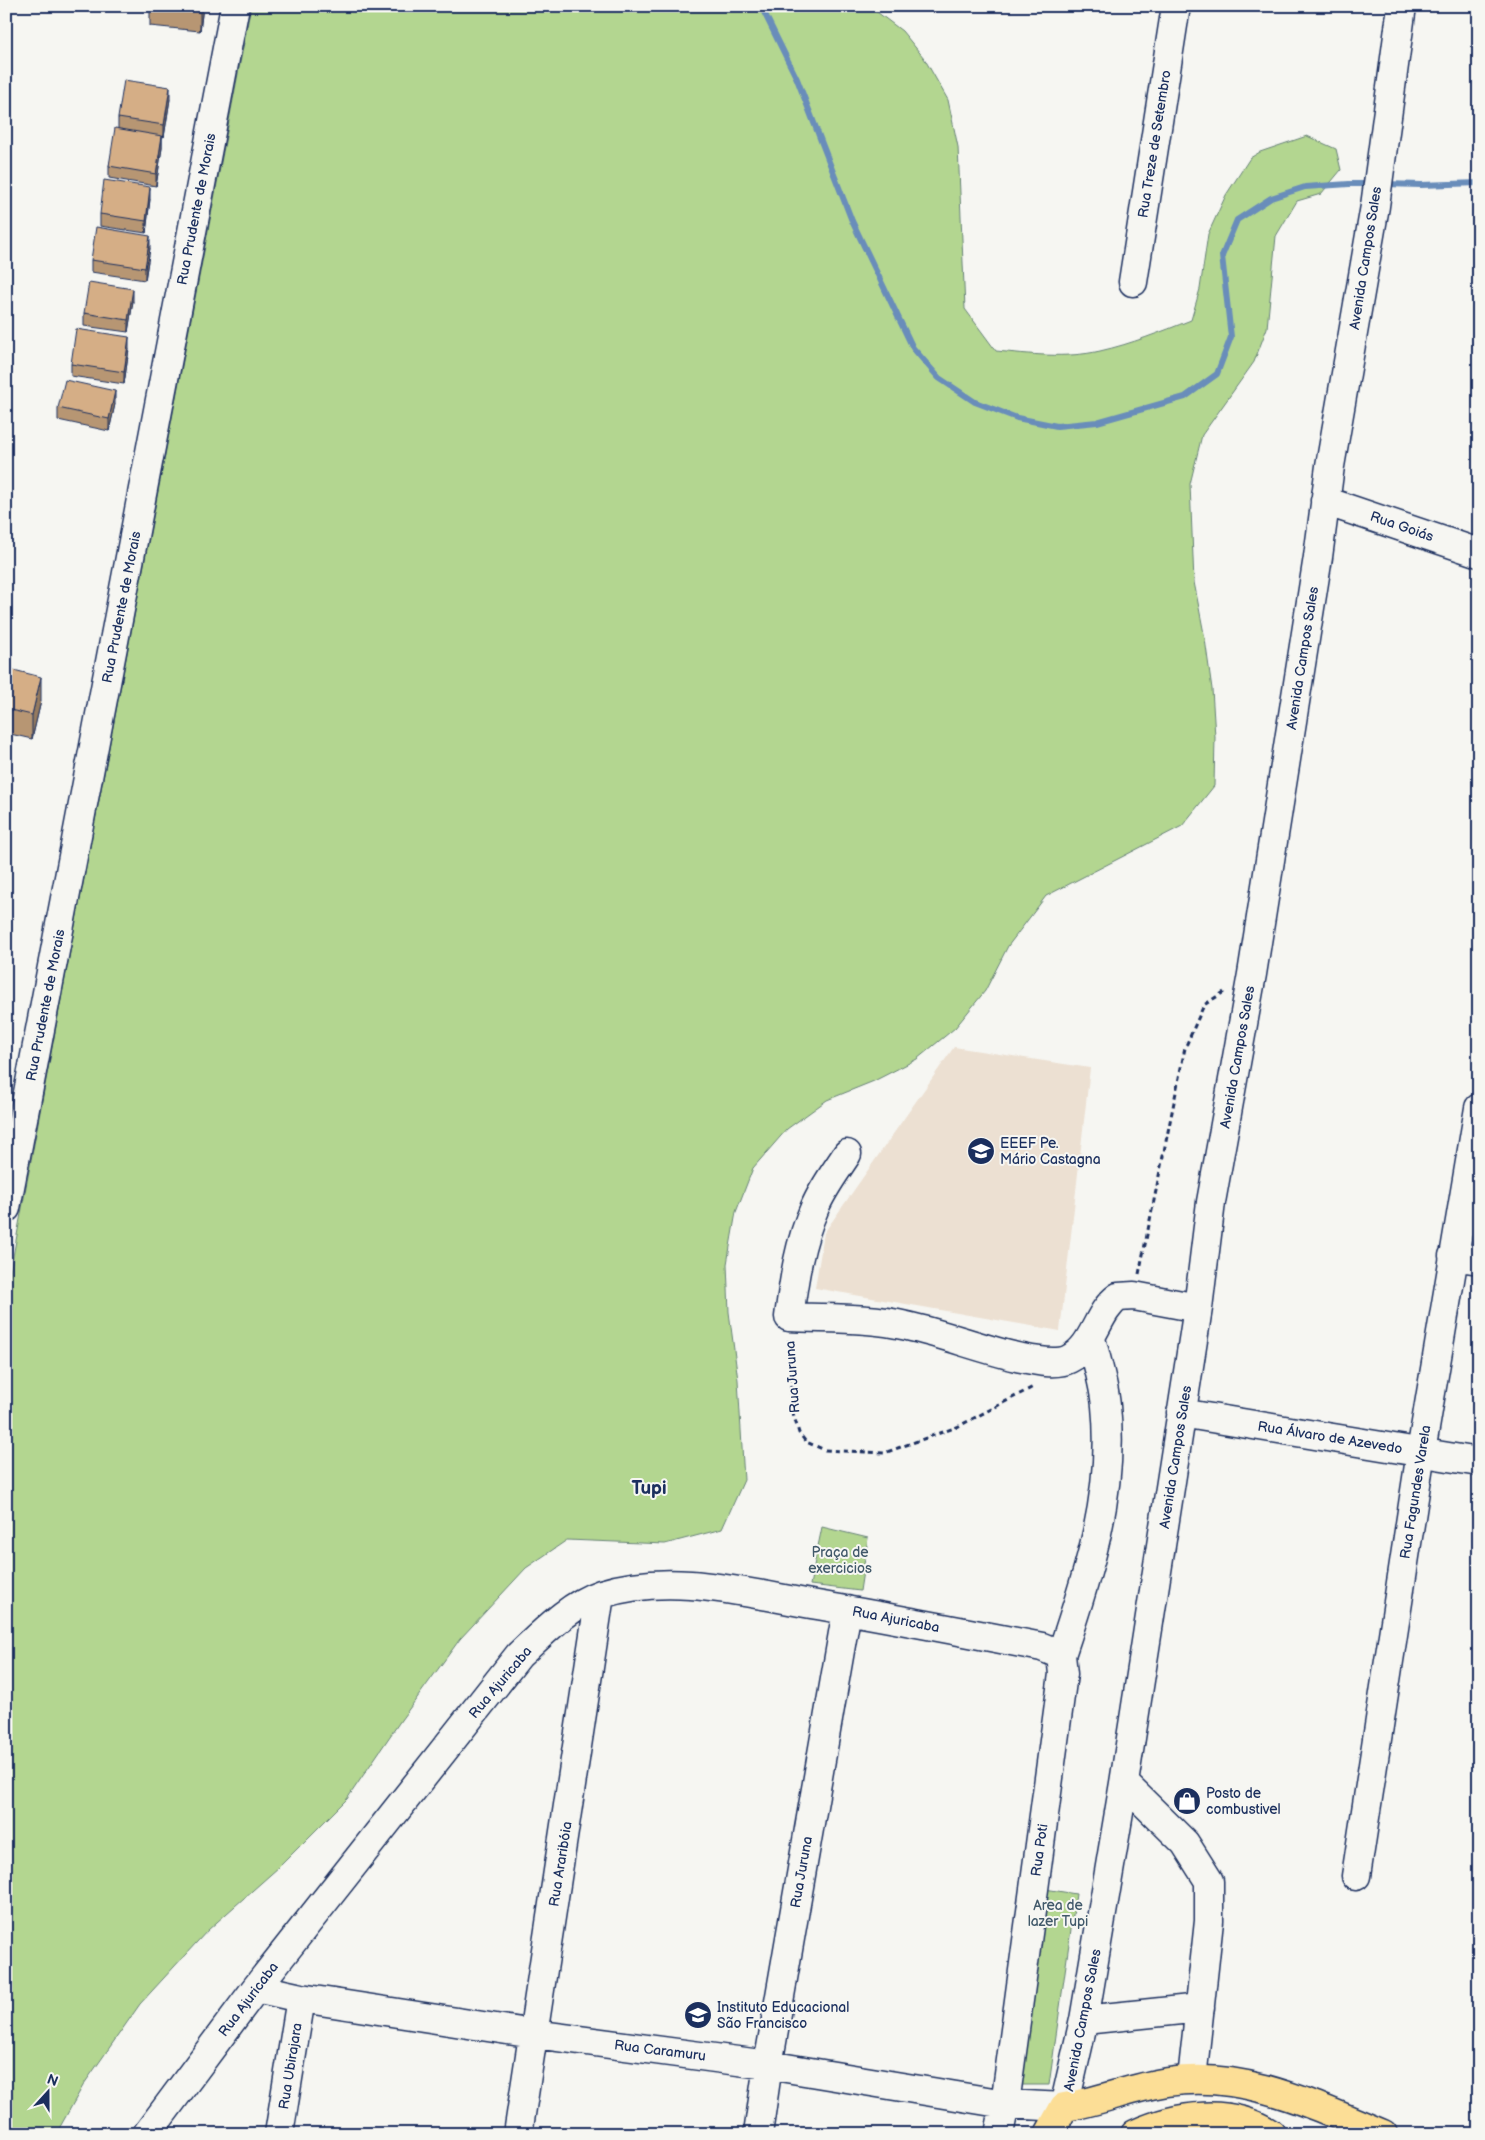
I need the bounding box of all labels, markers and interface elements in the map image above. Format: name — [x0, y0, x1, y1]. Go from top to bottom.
street label: Rua Treze de Setembro — [1134, 69, 1175, 219]
street label: Rua Prudente de Morais — [173, 132, 220, 286]
street label: Avenida Campos Sales — [1346, 185, 1385, 331]
street label: Rua Goiás — [1368, 508, 1436, 545]
street label: Rua Prudente de Morais — [98, 530, 145, 684]
street label: Avenida Campos Sales — [1283, 585, 1322, 731]
street label: Rua Prudente de Morais — [22, 928, 69, 1082]
street label: Avenida Campos Sales — [1217, 984, 1258, 1130]
place label: EEEF Pe. Mário Castagna — [1000, 1135, 1101, 1168]
school or university icon: EEEF Pe. Mário Castagna — [966, 1136, 996, 1166]
street label: Rua Juruna — [781, 1340, 804, 1414]
street label: Avenida Campos Sales — [1156, 1384, 1195, 1530]
street label: Rua Álvaro de Azevedo — [1256, 1417, 1404, 1457]
street label: Rua Fagundes Varela — [1397, 1424, 1434, 1560]
district label: Tupi — [631, 1477, 667, 1500]
park label: Praça de exercicios — [808, 1544, 872, 1577]
street label: Rua Ajuricaba — [851, 1603, 941, 1636]
street label: Rua Ajuricaba — [465, 1643, 535, 1722]
place label: Posto de combustivel — [1206, 1785, 1281, 1818]
shop icon: Posto de combustivel — [1172, 1786, 1202, 1816]
street label: Rua Araribóia — [545, 1820, 576, 1908]
street label: Rua Poti — [1027, 1823, 1052, 1878]
street label: Rua Juruna — [787, 1835, 816, 1909]
park label: Area de lazer Tupi — [1028, 1897, 1088, 1930]
street label: Avenida Campos Sales — [1060, 1947, 1105, 2093]
street label: Rua Ajuricaba — [215, 1959, 282, 2040]
place label: Instituto Educacional São Francisco — [717, 1999, 849, 2032]
school or university icon: Instituto Educacional São Francisco — [683, 2000, 713, 2030]
street label: Rua Ubirajara — [275, 2021, 306, 2111]
street label: Rua Caramuru — [613, 2036, 707, 2065]
north arrow — [22, 2068, 72, 2118]
text: N — [45, 2071, 60, 2090]

